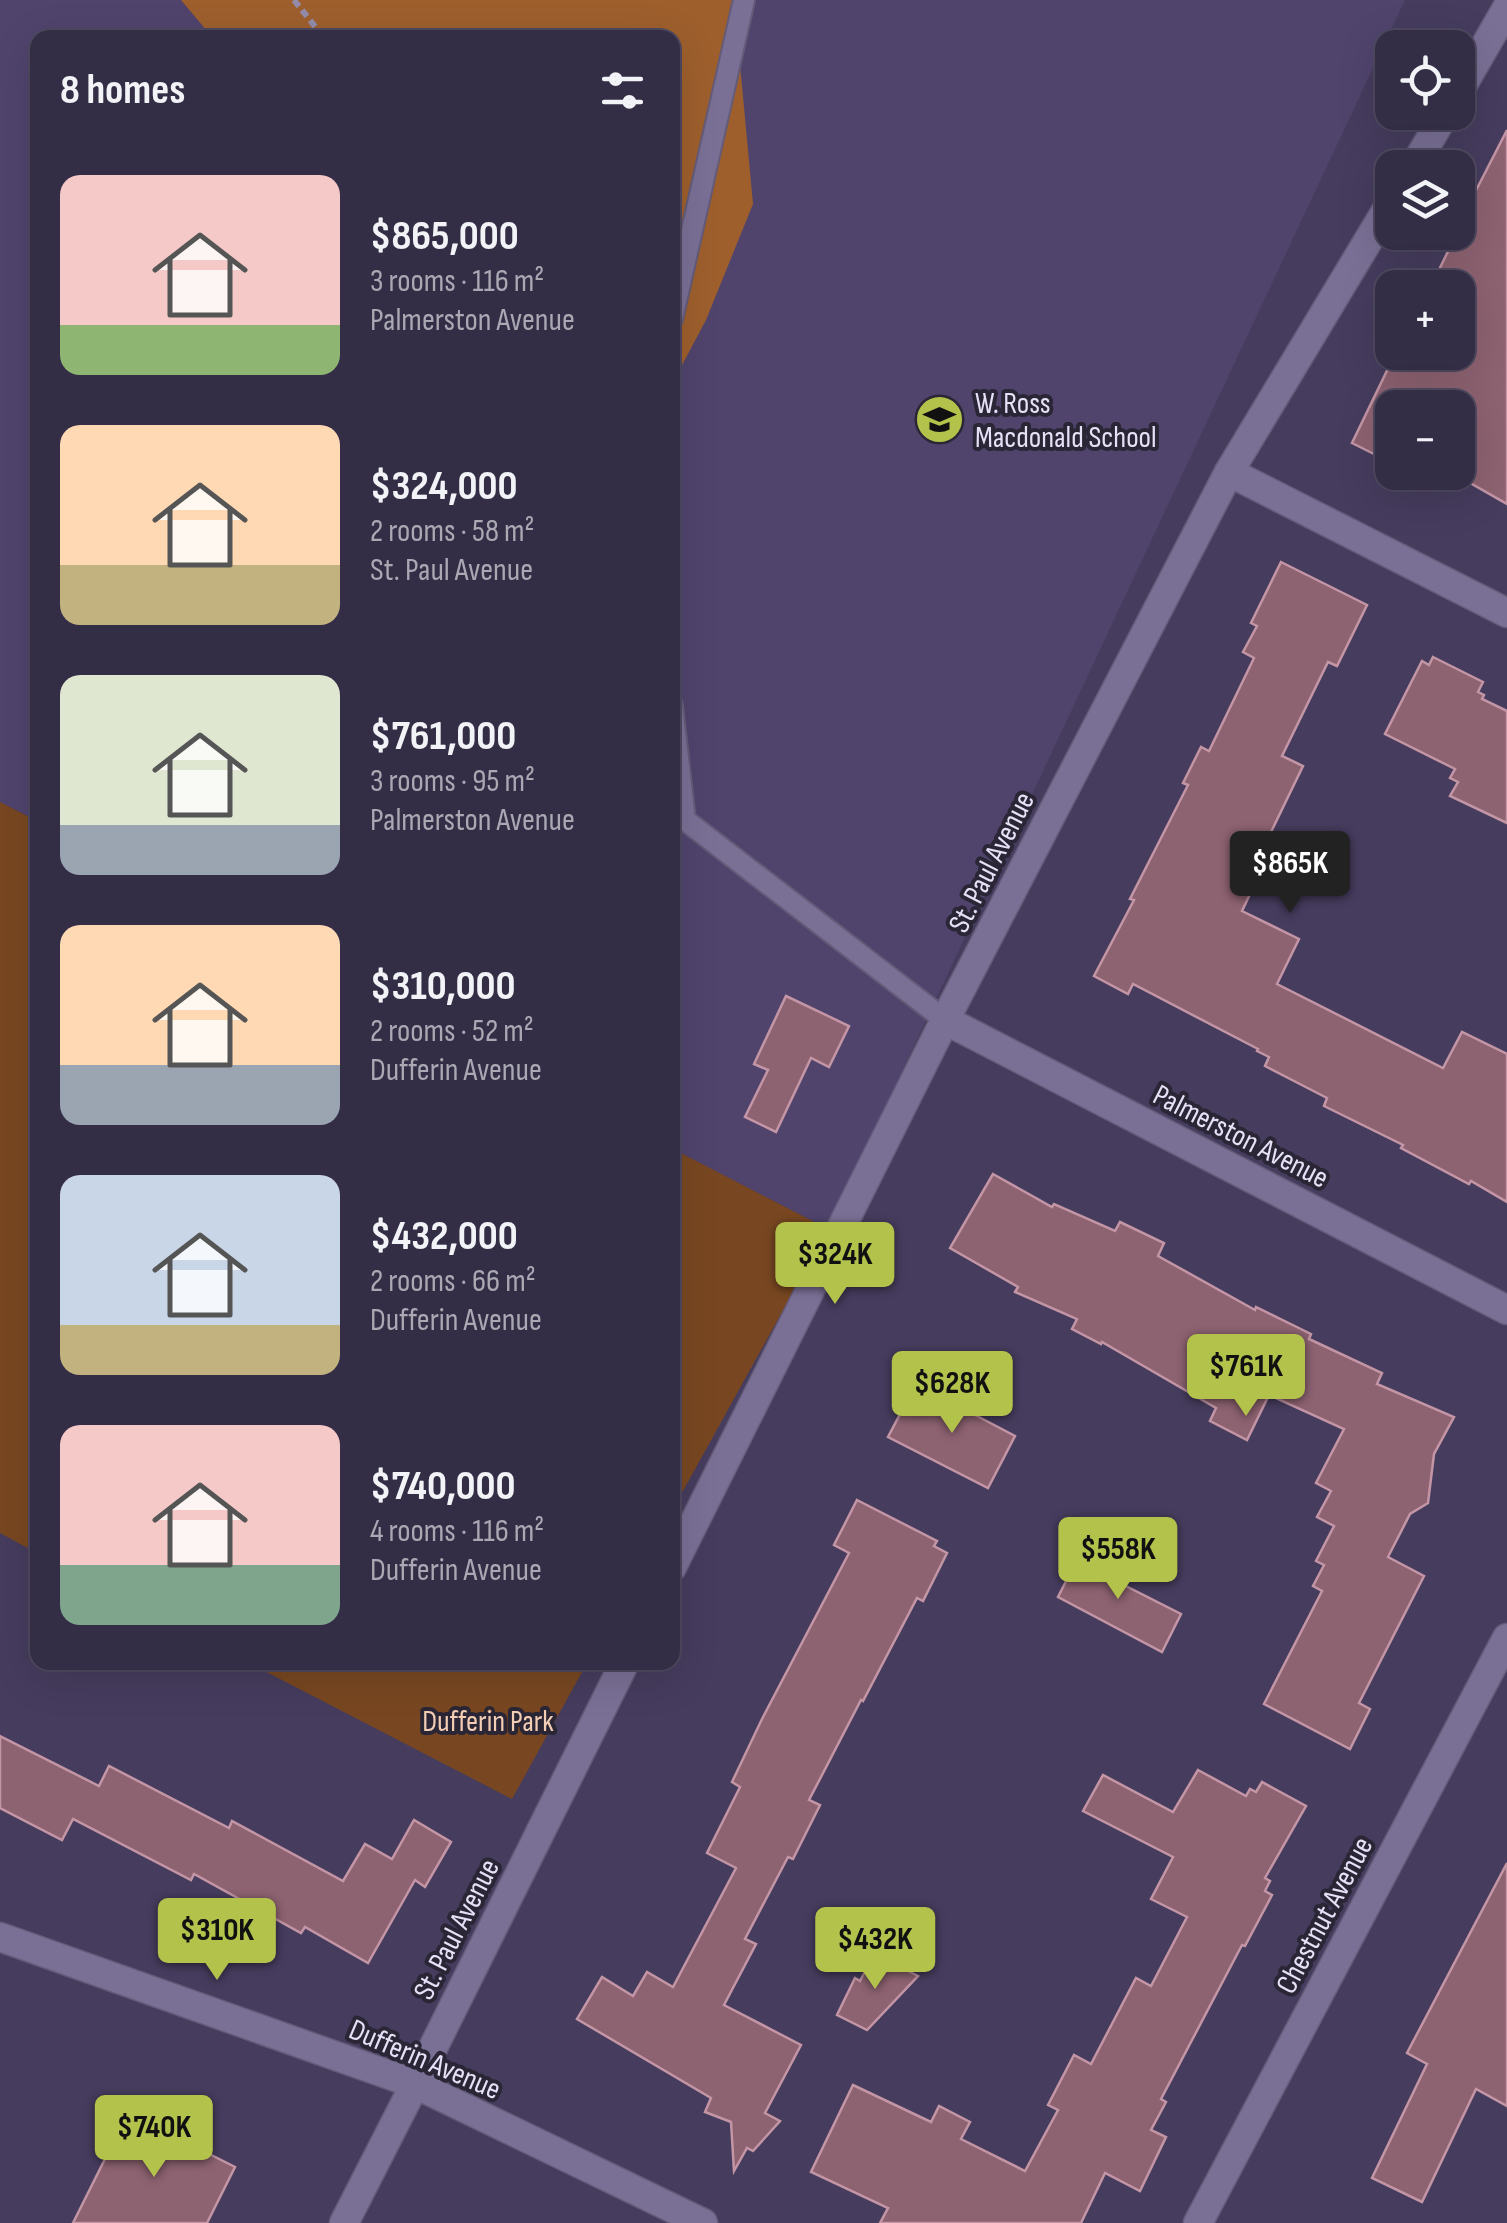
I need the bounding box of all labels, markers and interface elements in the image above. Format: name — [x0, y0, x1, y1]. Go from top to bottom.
map controls — [1375, 30, 1475, 490]
button: locate — [1375, 30, 1475, 130]
icon: filters — [595, 63, 650, 118]
text: 8 homes — [60, 65, 185, 116]
button: layers — [1375, 150, 1475, 250]
text: $865,000 — [370, 211, 519, 262]
icon: home — [140, 215, 260, 335]
text: 3 rooms · 116 m² — [370, 262, 544, 301]
button: + — [1375, 270, 1475, 370]
text: Palmerston Avenue — [370, 301, 575, 340]
place label: W. Ross Macdonald School — [975, 386, 1157, 456]
button: − — [1375, 390, 1475, 490]
school or university icon: W. Ross Macdonald School — [914, 394, 966, 446]
text: $324,000 — [370, 461, 517, 512]
icon: home — [140, 465, 260, 585]
text: 2 rooms · 58 m² — [370, 512, 535, 551]
text: St. Paul Avenue — [370, 551, 533, 590]
text: $761,000 — [370, 711, 516, 762]
icon: home — [140, 715, 260, 835]
text: 3 rooms · 95 m² — [370, 762, 535, 801]
street label: St. Paul Avenue — [941, 786, 1043, 939]
text: Palmerston Avenue — [370, 801, 575, 840]
pin: $865K — [1220, 831, 1360, 916]
text: $865K — [1252, 844, 1328, 883]
text: $310,000 — [370, 961, 515, 1012]
icon: home — [140, 965, 260, 1085]
text: 2 rooms · 52 m² — [370, 1012, 534, 1051]
text: Dufferin Avenue — [370, 1051, 542, 1090]
street label: Palmerston Avenue — [1147, 1077, 1334, 1197]
text: $432,000 — [370, 1211, 518, 1262]
icon: home — [140, 1215, 260, 1335]
pin: $324K — [765, 1222, 905, 1307]
text: $324K — [797, 1235, 873, 1274]
text: 2 rooms · 66 m² — [370, 1262, 536, 1301]
text: Dufferin Avenue — [370, 1301, 542, 1340]
pin: $761K — [1176, 1334, 1316, 1419]
text: $761K — [1209, 1347, 1283, 1386]
pin: $628K — [882, 1351, 1022, 1436]
text: $628K — [914, 1364, 990, 1403]
text: $740,000 — [370, 1461, 515, 1512]
icon: home — [140, 1465, 260, 1585]
text: 4 rooms · 116 m² — [370, 1512, 544, 1551]
pin: $558K — [1048, 1517, 1188, 1602]
text: $558K — [1080, 1530, 1156, 1569]
text: Dufferin Avenue — [370, 1551, 542, 1590]
park label: Dufferin Park — [422, 1704, 554, 1740]
street label: Chestnut Avenue — [1269, 1831, 1381, 2000]
street label: St. Paul Avenue — [406, 1853, 508, 2006]
pin: $310K — [147, 1898, 287, 1983]
pin: $432K — [805, 1907, 945, 1992]
text: $310K — [180, 1911, 254, 1950]
text: $432K — [837, 1920, 913, 1959]
street label: Dufferin Avenue — [343, 2012, 506, 2108]
pin: $740K — [84, 2095, 224, 2180]
text: $740K — [117, 2108, 191, 2147]

